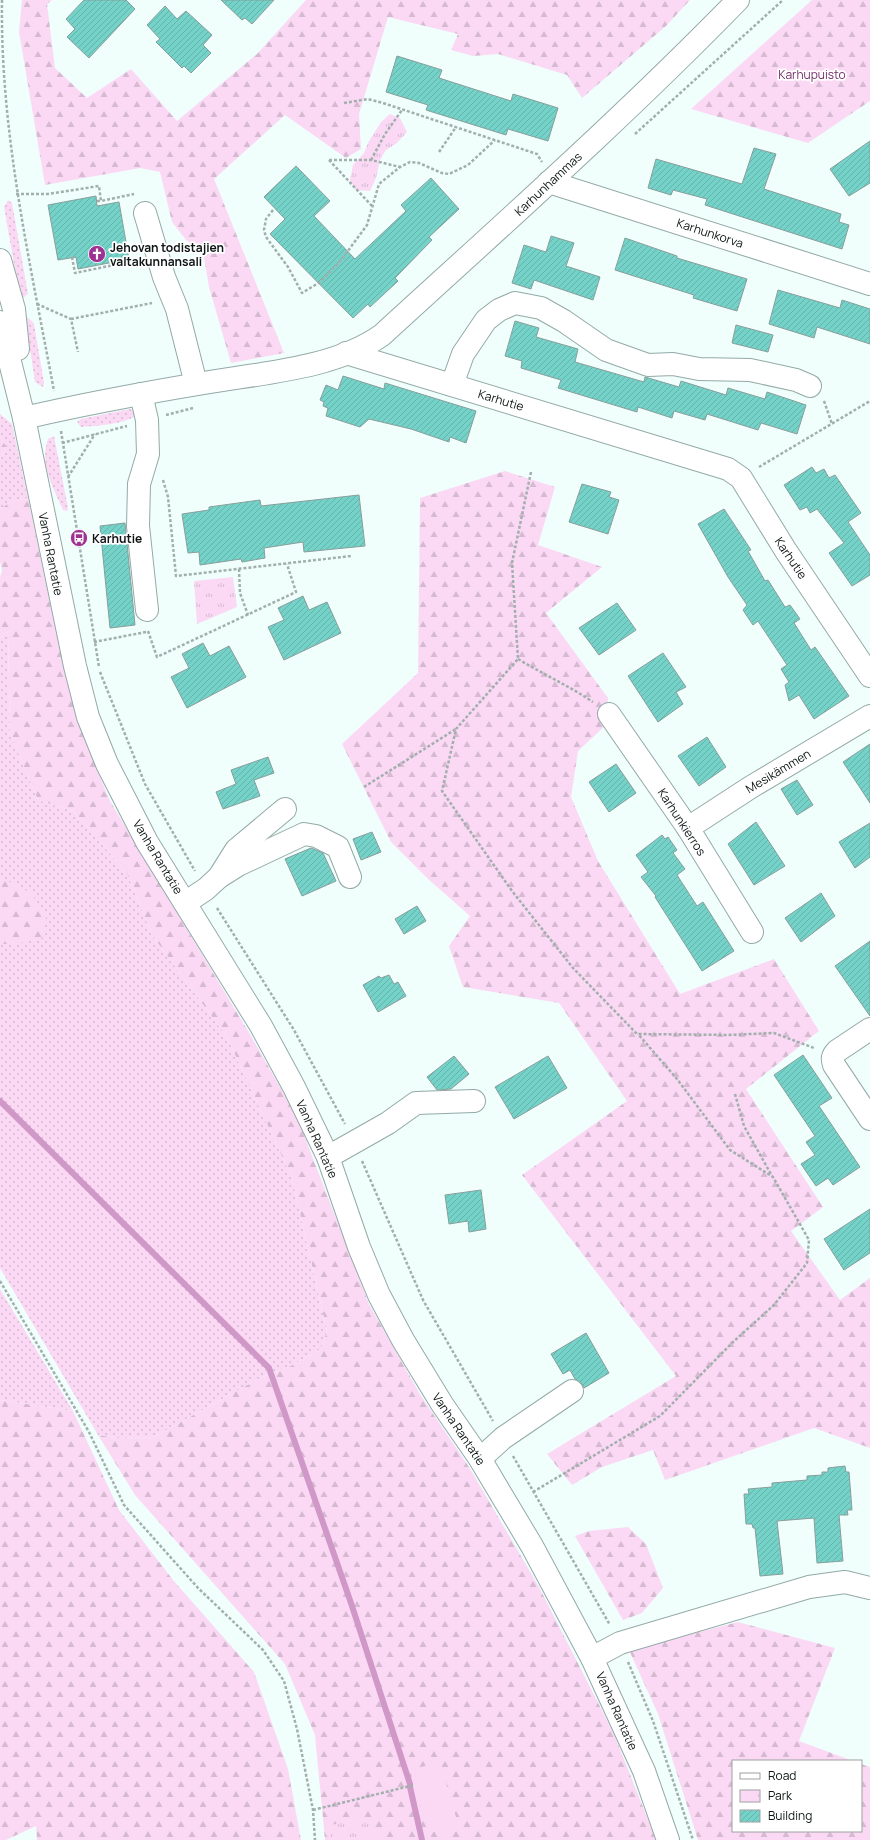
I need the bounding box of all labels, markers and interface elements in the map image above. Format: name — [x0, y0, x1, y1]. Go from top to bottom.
park label: Karhupuisto — [778, 66, 846, 83]
street label: Karhunhammas — [511, 148, 585, 220]
street label: Karhunkorva — [674, 214, 746, 252]
place label: Jehovan todistajien valtakunnansali — [110, 239, 224, 270]
church icon: Jehovan todistajien valtakunnansali — [87, 244, 107, 264]
street label: Karhutie — [476, 385, 526, 415]
street label: Vanha Rantatie — [35, 511, 67, 597]
bus stop icon: Karhutie — [69, 528, 89, 548]
place label: Karhutie — [92, 530, 142, 547]
street label: Karhutie — [771, 534, 811, 582]
street label: Mesikämmen — [742, 745, 814, 797]
street label: Karhunkierros — [654, 785, 710, 859]
street label: Vanha Rantatie — [129, 817, 187, 897]
street label: Vanha Rantatie — [292, 1097, 342, 1181]
street label: Vanha Rantatie — [428, 1389, 490, 1469]
street label: Vanha Rantatie — [592, 1669, 642, 1753]
legend — [732, 1760, 862, 1832]
text: Road — [768, 1767, 796, 1784]
text: Park — [768, 1787, 793, 1804]
text: Building — [768, 1807, 812, 1824]

